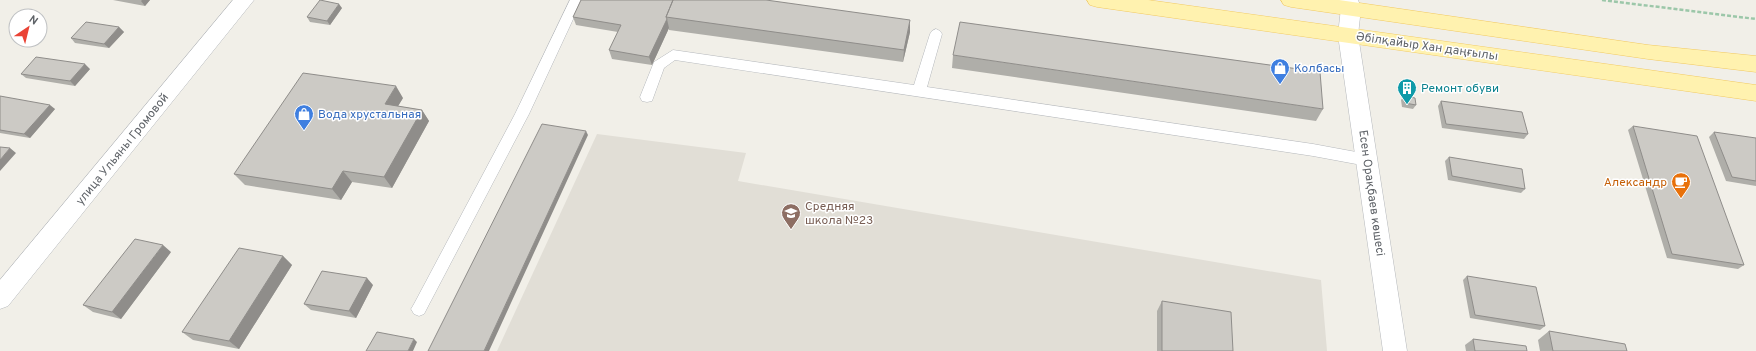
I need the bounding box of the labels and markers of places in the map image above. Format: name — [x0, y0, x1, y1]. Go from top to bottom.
shop icon: Колбасы — [1269, 57, 1291, 85]
place label: Колбасы — [1294, 61, 1344, 77]
building icon: Ремонт обуви — [1396, 77, 1418, 105]
place label: Ремонт обуви — [1421, 81, 1499, 97]
shop icon: Вода хрустальная — [293, 103, 315, 131]
place label: Вода хрустальная — [318, 107, 421, 123]
cafe icon: Александр — [1670, 171, 1692, 199]
place label: Александр — [1604, 175, 1667, 191]
place label: Средняя школа №23 — [805, 199, 873, 229]
school or university icon: Средняя школа №23 — [780, 202, 802, 230]

